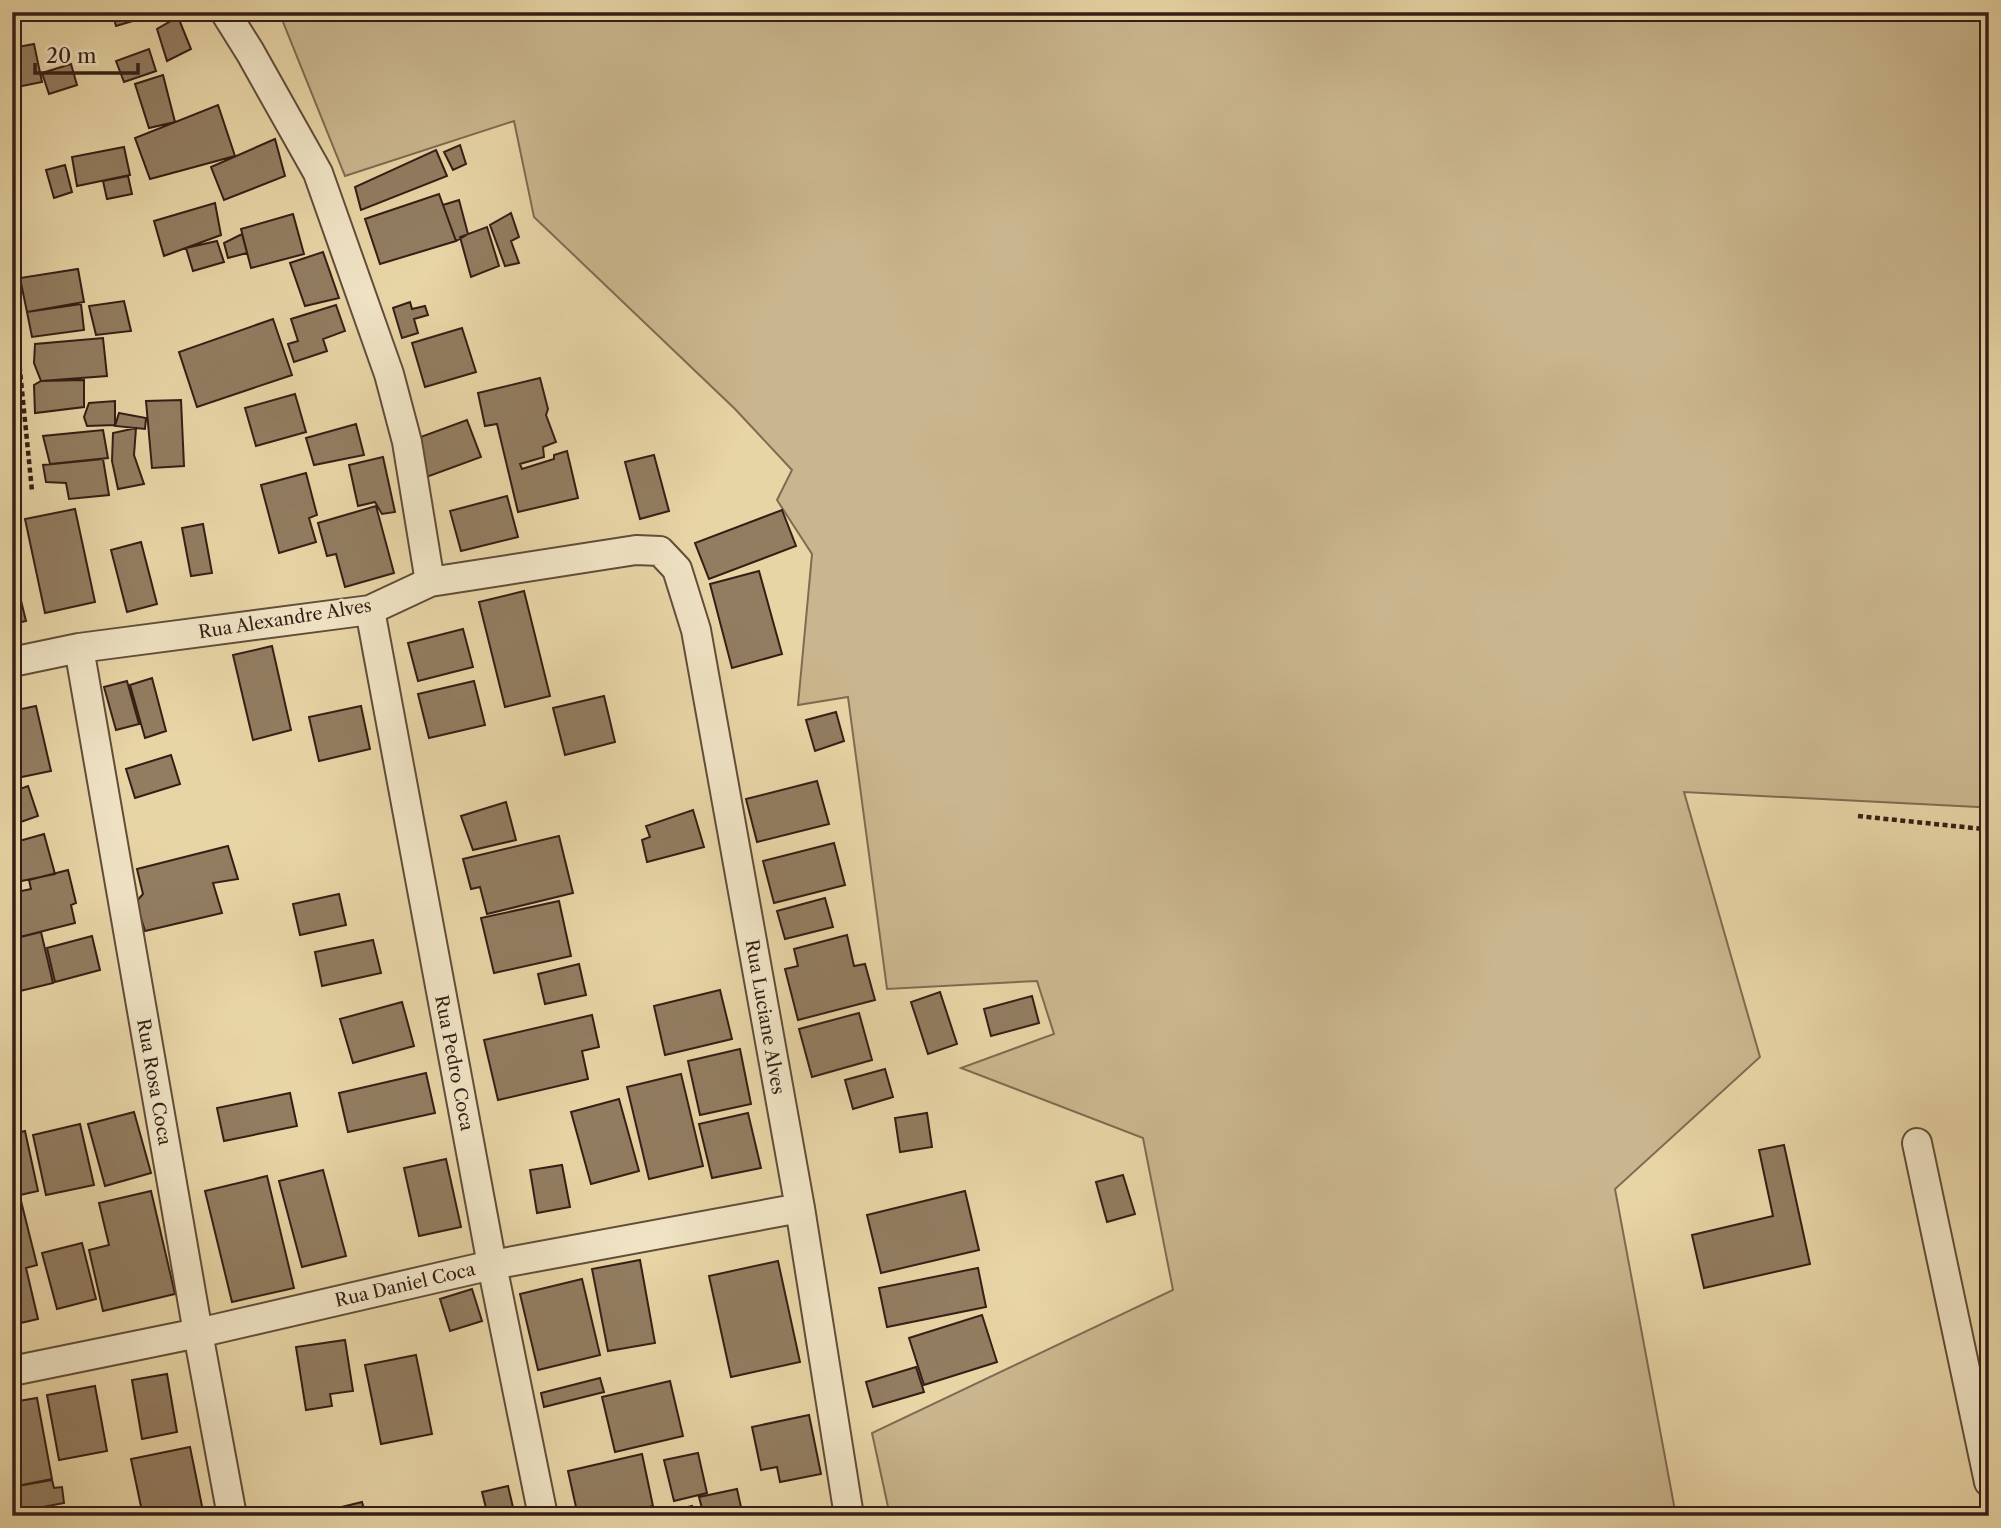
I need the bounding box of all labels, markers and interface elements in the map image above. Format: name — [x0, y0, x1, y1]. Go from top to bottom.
scale bar — [35, 32, 138, 76]
text: 20 m — [46, 43, 97, 68]
street label: Rua Alexandre Alves — [197, 594, 373, 644]
street label: Rua Luciane Alves — [741, 938, 789, 1096]
street label: Rua Pedro Coca — [430, 993, 478, 1133]
street label: Rua Rosa Coca — [132, 1017, 176, 1148]
street label: Rua Daniel Coca — [333, 1258, 478, 1312]

